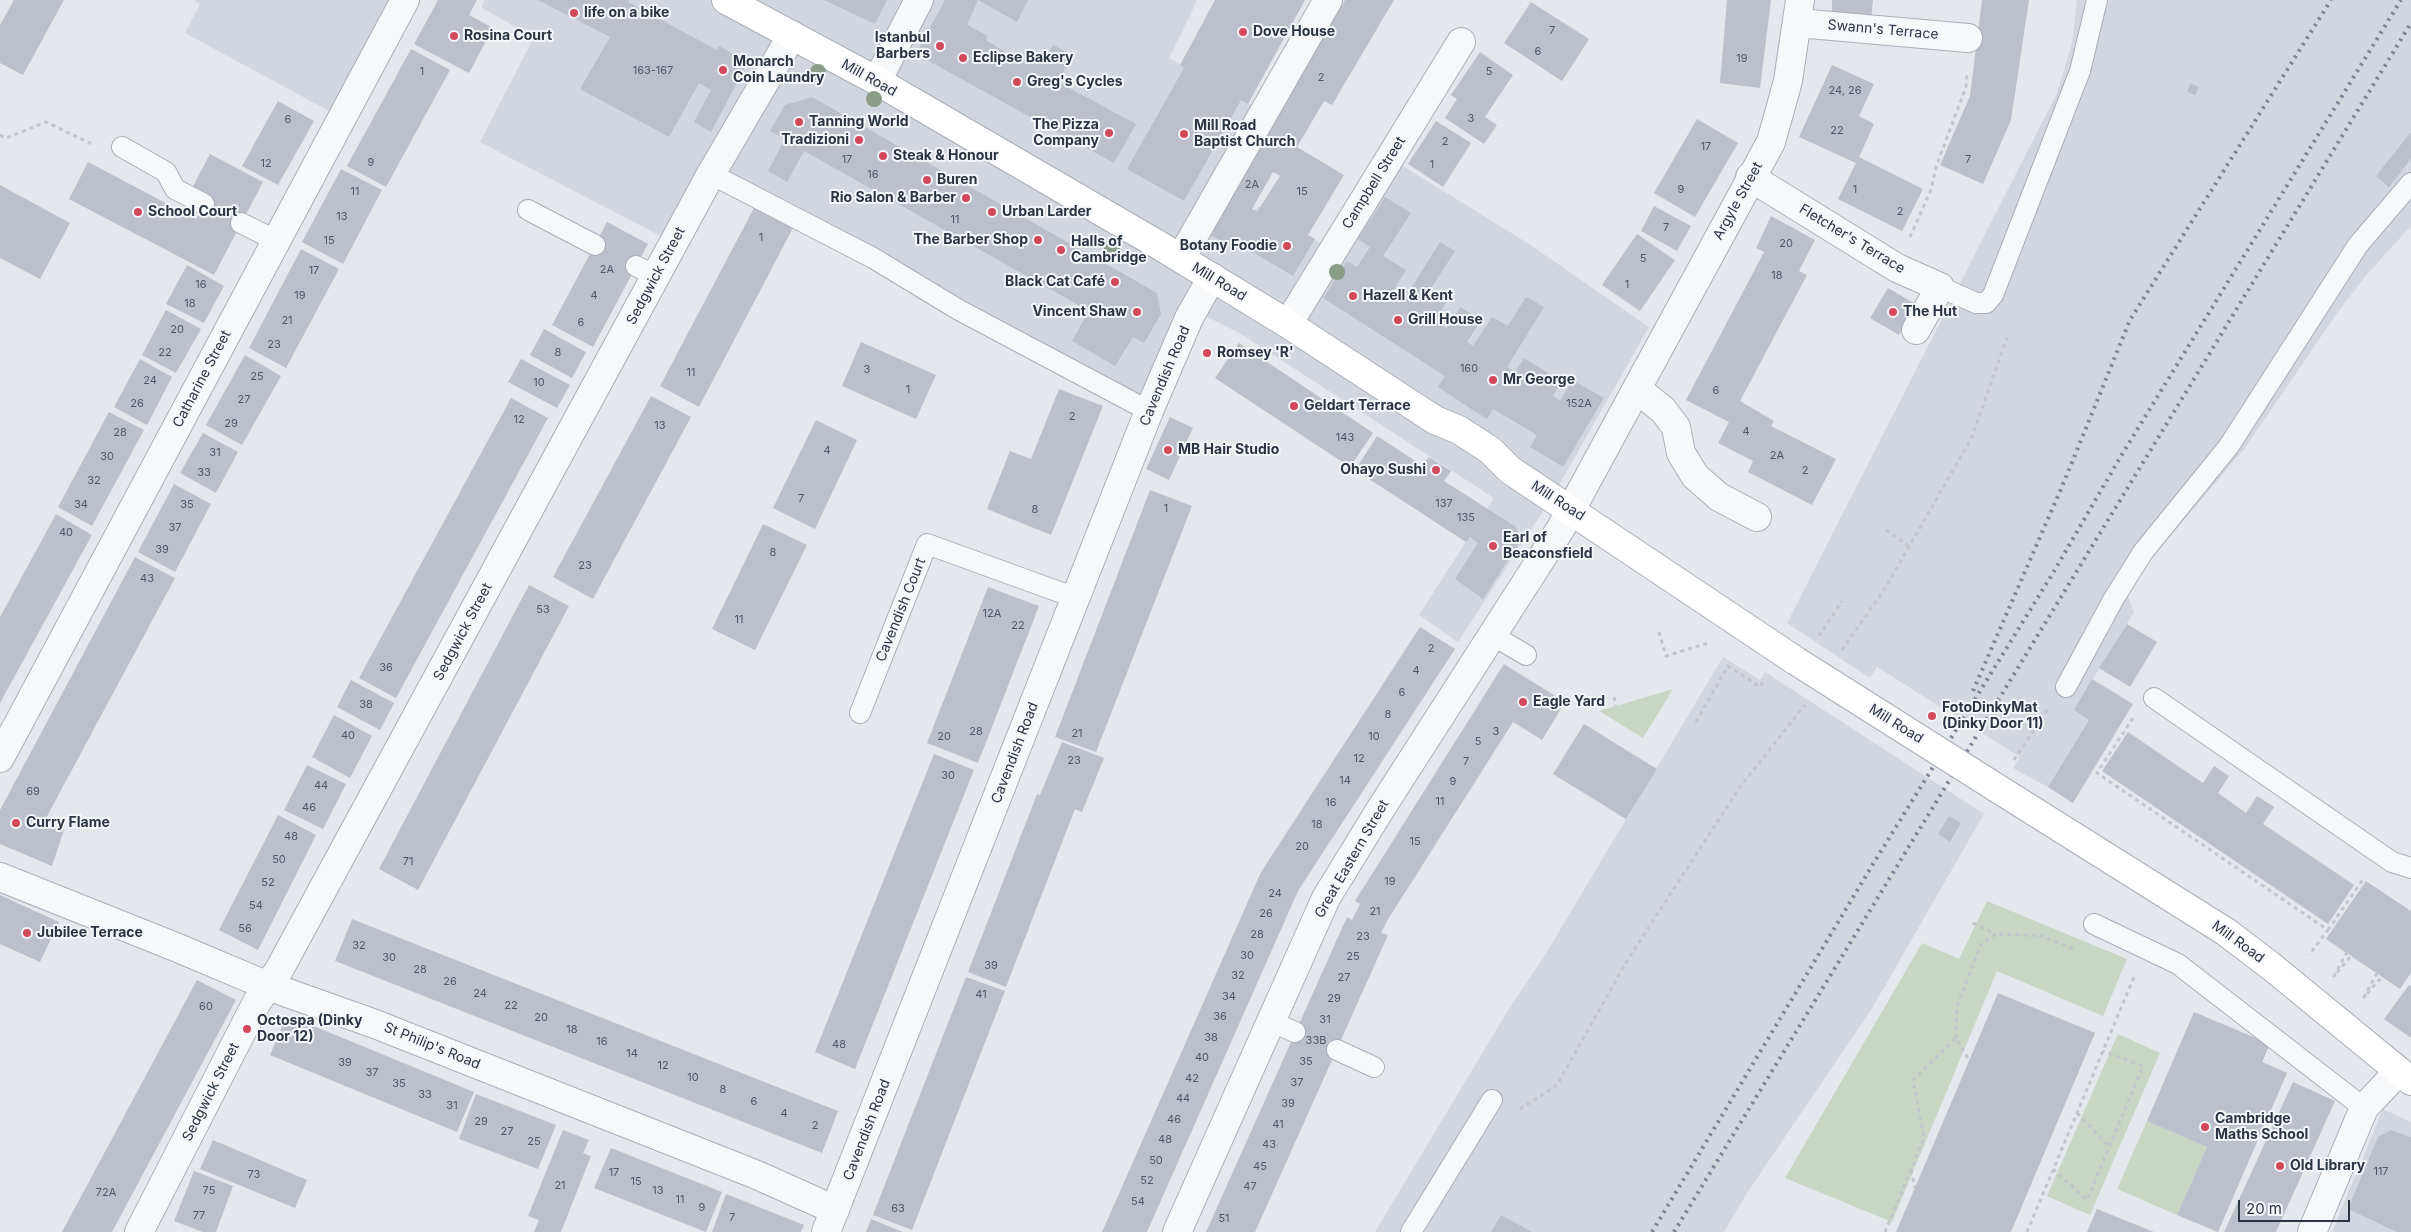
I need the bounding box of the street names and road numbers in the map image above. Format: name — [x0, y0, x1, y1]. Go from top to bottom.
street label: Swann's Terrace — [1827, 17, 1939, 43]
street label: Mill Road — [838, 56, 900, 100]
street label: Campbell Street — [1339, 134, 1409, 232]
street label: Argyle Street — [1710, 159, 1766, 243]
street label: Fletcher's Terrace — [1796, 201, 1908, 277]
street label: Sedgwick Street — [623, 224, 689, 328]
street label: Mill Road — [1189, 259, 1249, 305]
street label: Cavendish Road — [1136, 323, 1194, 429]
street label: Catharine Street — [169, 328, 235, 430]
street label: Mill Road — [1528, 477, 1588, 525]
street label: Cavendish Court — [873, 556, 929, 664]
street label: Sedgwick Street — [430, 580, 496, 684]
street label: Cavendish Road — [988, 700, 1042, 806]
street label: Mill Road — [1866, 701, 1926, 747]
street label: Great Eastern Street — [1311, 797, 1393, 921]
street label: Mill Road — [2209, 917, 2267, 967]
street label: St Philip's Road — [381, 1019, 483, 1073]
street label: Sedgwick Street — [179, 1040, 243, 1144]
street label: Cavendish Road — [840, 1077, 894, 1183]

